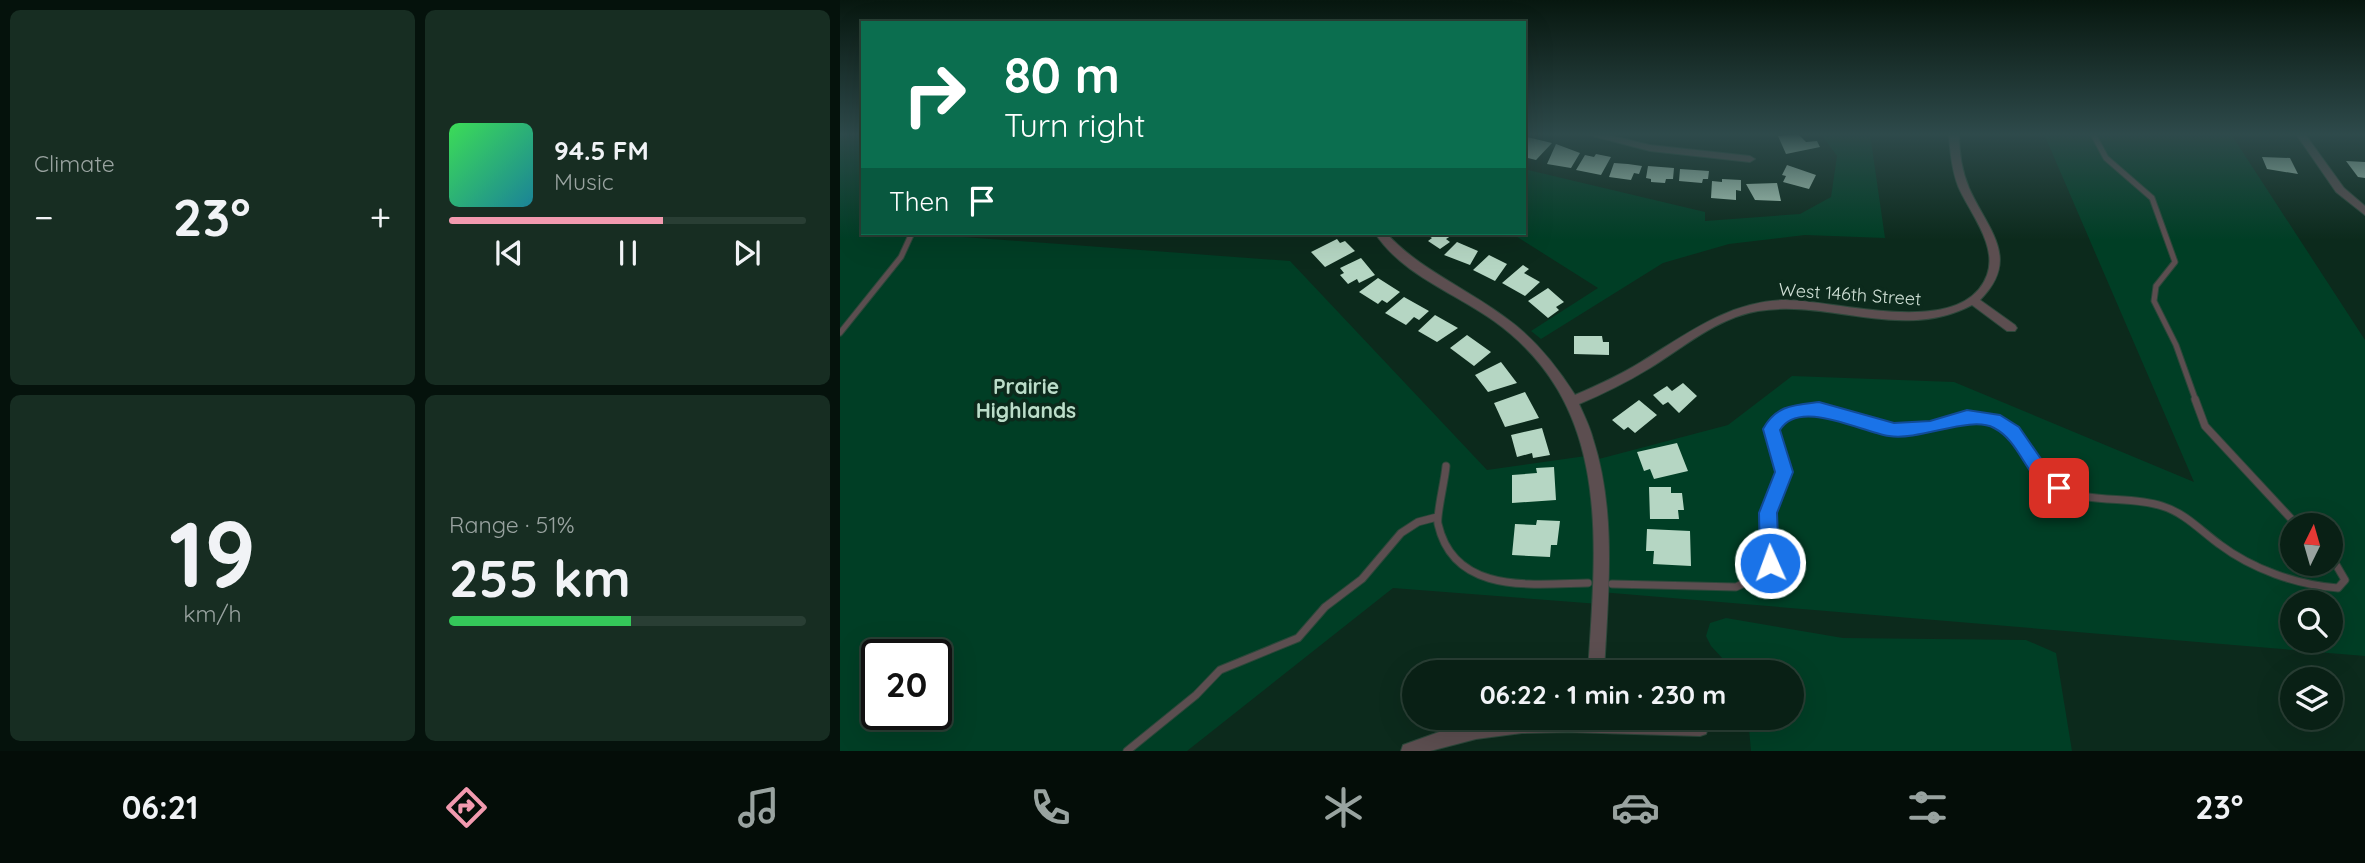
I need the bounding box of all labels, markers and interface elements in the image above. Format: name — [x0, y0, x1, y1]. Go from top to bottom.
text: 80 m — [1004, 44, 1120, 105]
icon: right — [889, 49, 980, 140]
text: Turn right — [1004, 105, 1145, 145]
text: 94.5 FM — [554, 134, 649, 167]
text: Climate — [34, 149, 115, 178]
text: Music — [554, 167, 614, 196]
icon: arrive — [963, 182, 1001, 220]
text: 23° — [173, 184, 251, 249]
text: Then — [889, 185, 949, 218]
text: − — [34, 193, 54, 241]
text: + — [370, 193, 391, 241]
icon: previous — [490, 234, 528, 272]
icon: pause — [609, 234, 647, 272]
icon: next — [728, 234, 766, 272]
street label: West 146th Street — [1778, 278, 1922, 310]
district label: Prairie Highlands — [976, 373, 1076, 423]
pin — [2029, 458, 2089, 518]
icon: arrive — [2040, 469, 2078, 507]
text: 19 — [169, 496, 256, 610]
text: Range · 51% — [449, 510, 575, 539]
north arrow — [2280, 513, 2343, 576]
map controls — [2280, 513, 2343, 730]
position arrow — [1733, 526, 1807, 600]
text: 255 km — [449, 545, 631, 610]
button: search — [2280, 590, 2343, 653]
text: km/h — [183, 599, 242, 628]
speed limit sign: 20 — [861, 639, 952, 730]
button: layers — [2280, 667, 2343, 730]
text: 06:22 · 1 min · 230 m — [1480, 678, 1726, 711]
icon: directions — [442, 783, 491, 832]
icon: music — [734, 783, 783, 832]
icon: phone — [1026, 783, 1075, 832]
icon: climate — [1319, 783, 1368, 832]
icon: car — [1611, 783, 1660, 832]
icon: filters — [1903, 783, 1952, 832]
text: 06:21 — [122, 787, 198, 827]
text: 23° — [2195, 787, 2243, 827]

